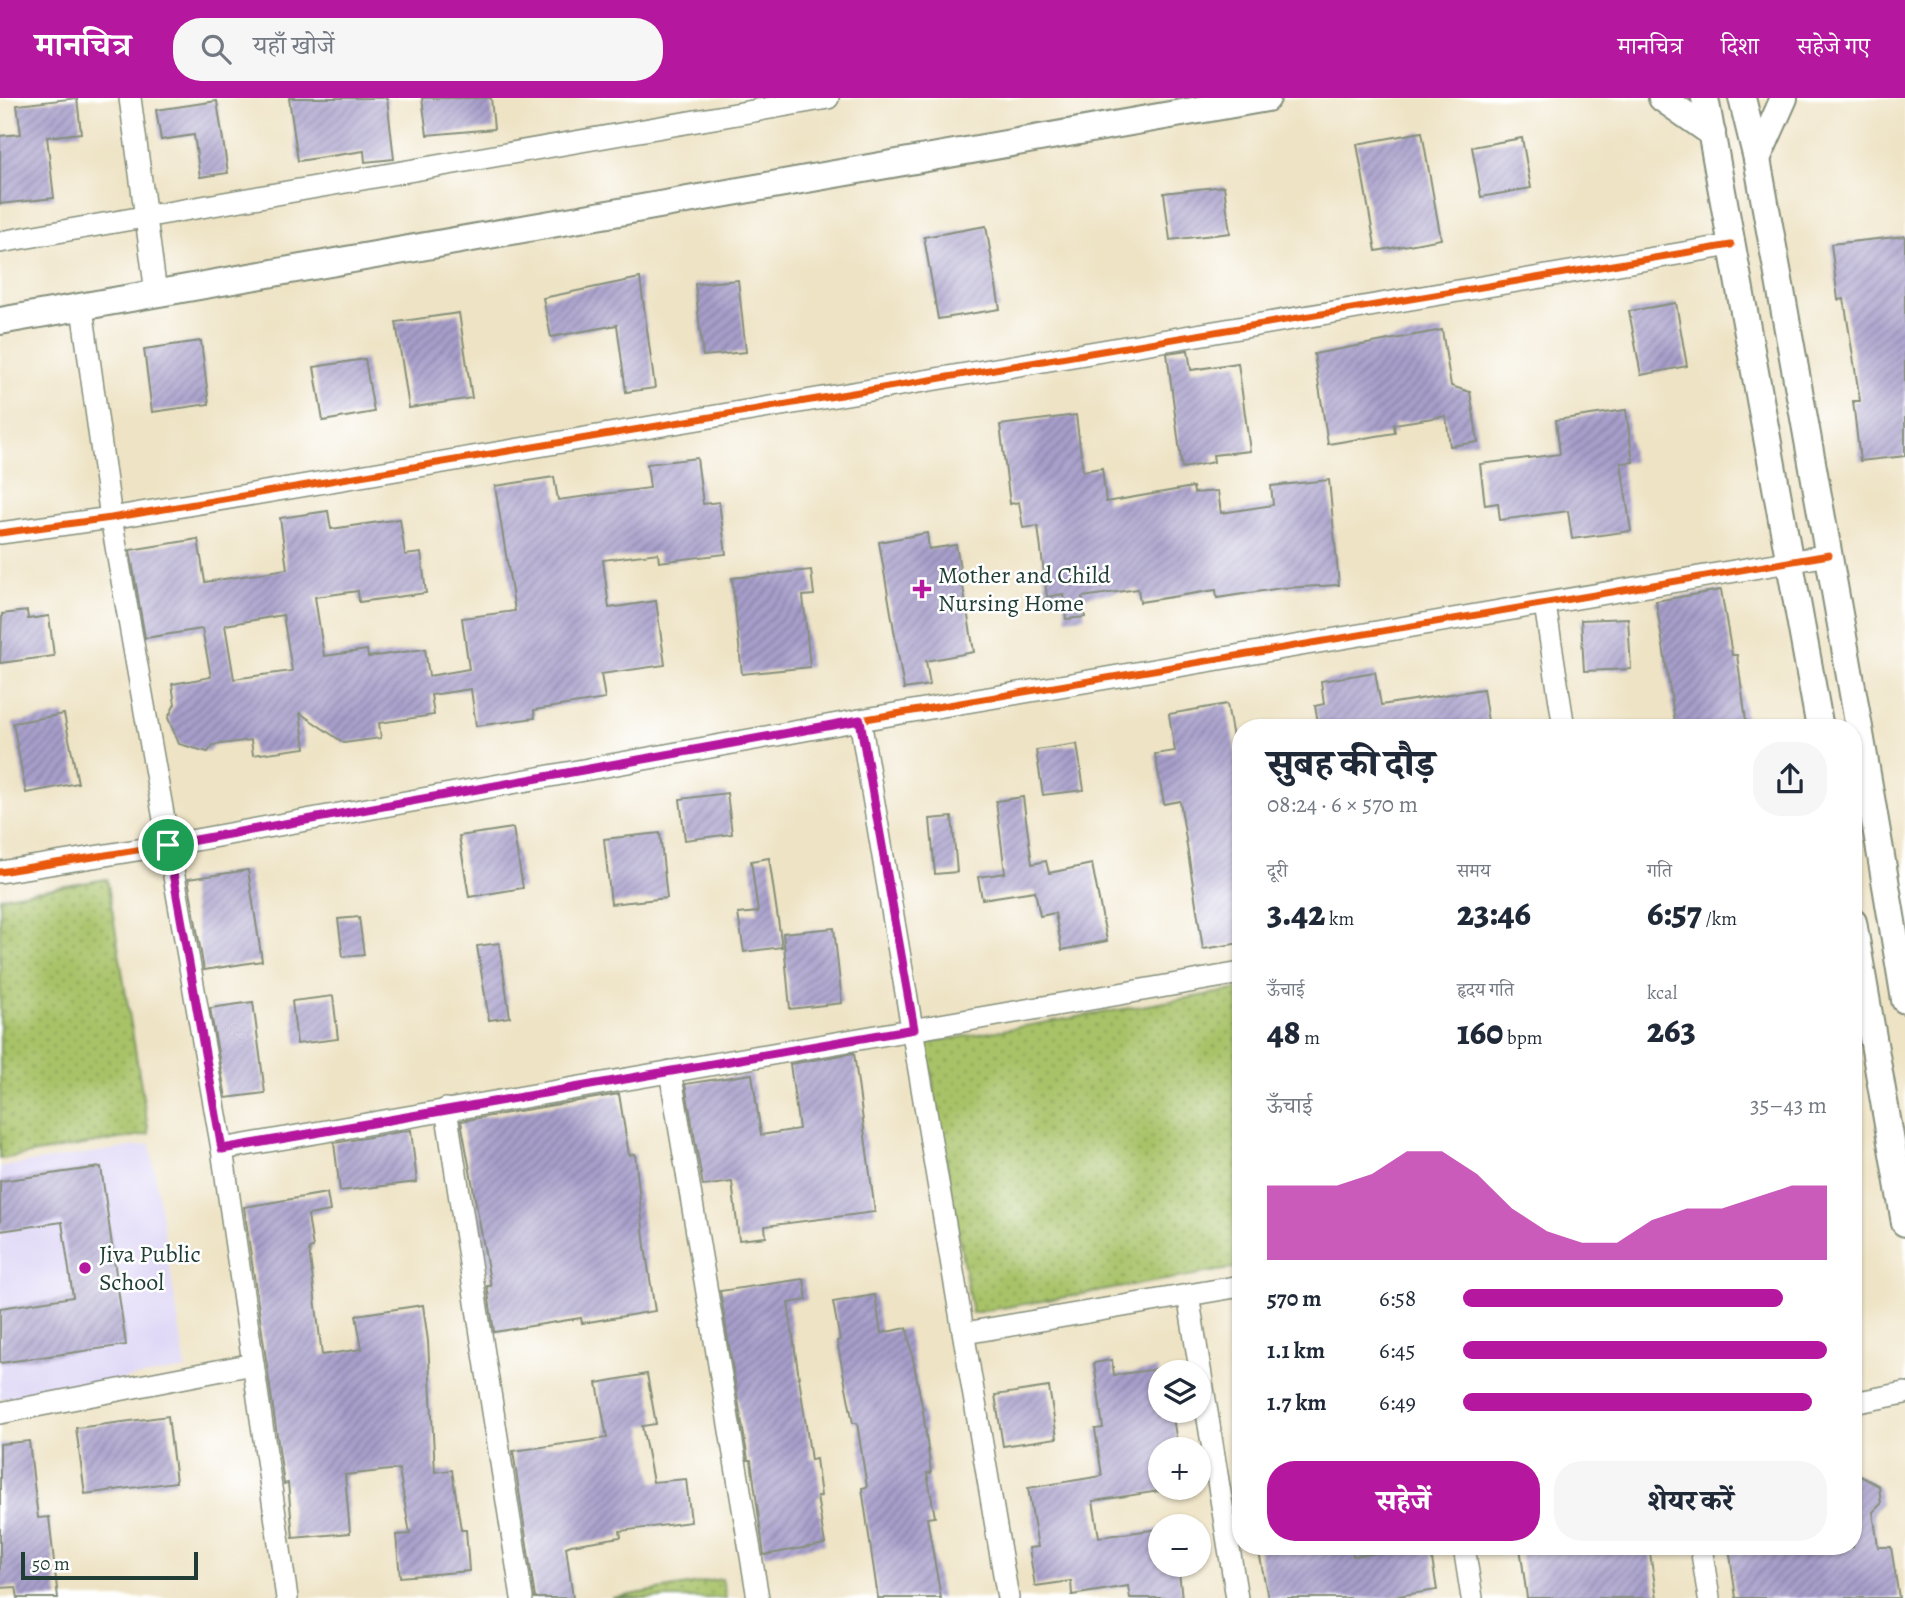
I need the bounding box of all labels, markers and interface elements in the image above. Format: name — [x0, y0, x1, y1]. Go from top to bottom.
search box — [173, 18, 663, 81]
text: मानचित्र — [35, 22, 131, 67]
text: यहाँ खोजें — [253, 28, 334, 63]
icon: search — [197, 30, 235, 68]
text: मानचित्र — [1618, 30, 1683, 62]
text: दिशा — [1721, 30, 1759, 62]
text: सहेजे गए — [1797, 30, 1870, 62]
place label: Mother and Child Nursing Home — [938, 559, 1111, 619]
marker: Mother and Child Nursing Home — [912, 579, 932, 599]
text: सुबह की दौड़ — [1267, 737, 1435, 789]
button: share — [1753, 742, 1827, 816]
text: 08:24 · 6 × 570 m — [1267, 789, 1418, 820]
pin — [138, 815, 198, 875]
icon: arrive — [149, 826, 187, 864]
text: दूरी — [1267, 858, 1288, 884]
text: समय — [1457, 858, 1490, 884]
text: गति — [1647, 858, 1672, 884]
text: 3.42 — [1267, 889, 1325, 937]
text: 23:46 — [1457, 889, 1531, 937]
text: 6:57 — [1647, 889, 1702, 937]
text: km — [1325, 906, 1354, 932]
text: /km — [1702, 906, 1737, 932]
text: ऊँचाई — [1267, 977, 1304, 1003]
text: हृदय गति — [1457, 977, 1514, 1003]
text: kcal — [1647, 980, 1677, 1006]
text: 263 — [1647, 1006, 1696, 1054]
text: 48 — [1267, 1008, 1300, 1056]
text: 160 — [1457, 1008, 1503, 1056]
text: m — [1300, 1025, 1320, 1051]
text: bpm — [1503, 1025, 1543, 1051]
text: ऊँचाई — [1267, 1090, 1312, 1121]
text: 35–43 m — [1750, 1090, 1827, 1121]
place label: Jiva Public School — [99, 1238, 201, 1298]
marker: Jiva Public School — [77, 1260, 93, 1276]
text: 570 m — [1267, 1283, 1322, 1314]
text: 6:58 — [1379, 1283, 1416, 1314]
text: 1.1 km — [1267, 1335, 1325, 1366]
text: 6:45 — [1379, 1335, 1415, 1366]
map controls — [1148, 1360, 1211, 1577]
button: layers — [1148, 1360, 1211, 1423]
text: 1.7 km — [1267, 1387, 1327, 1418]
text: 6:49 — [1379, 1387, 1416, 1418]
button: + — [1148, 1437, 1211, 1500]
button: सहेजें — [1267, 1461, 1540, 1541]
button: शेयर करें — [1554, 1461, 1827, 1541]
button: − — [1148, 1514, 1211, 1577]
scale bar — [21, 1549, 198, 1581]
text: 50 m — [32, 1551, 70, 1577]

